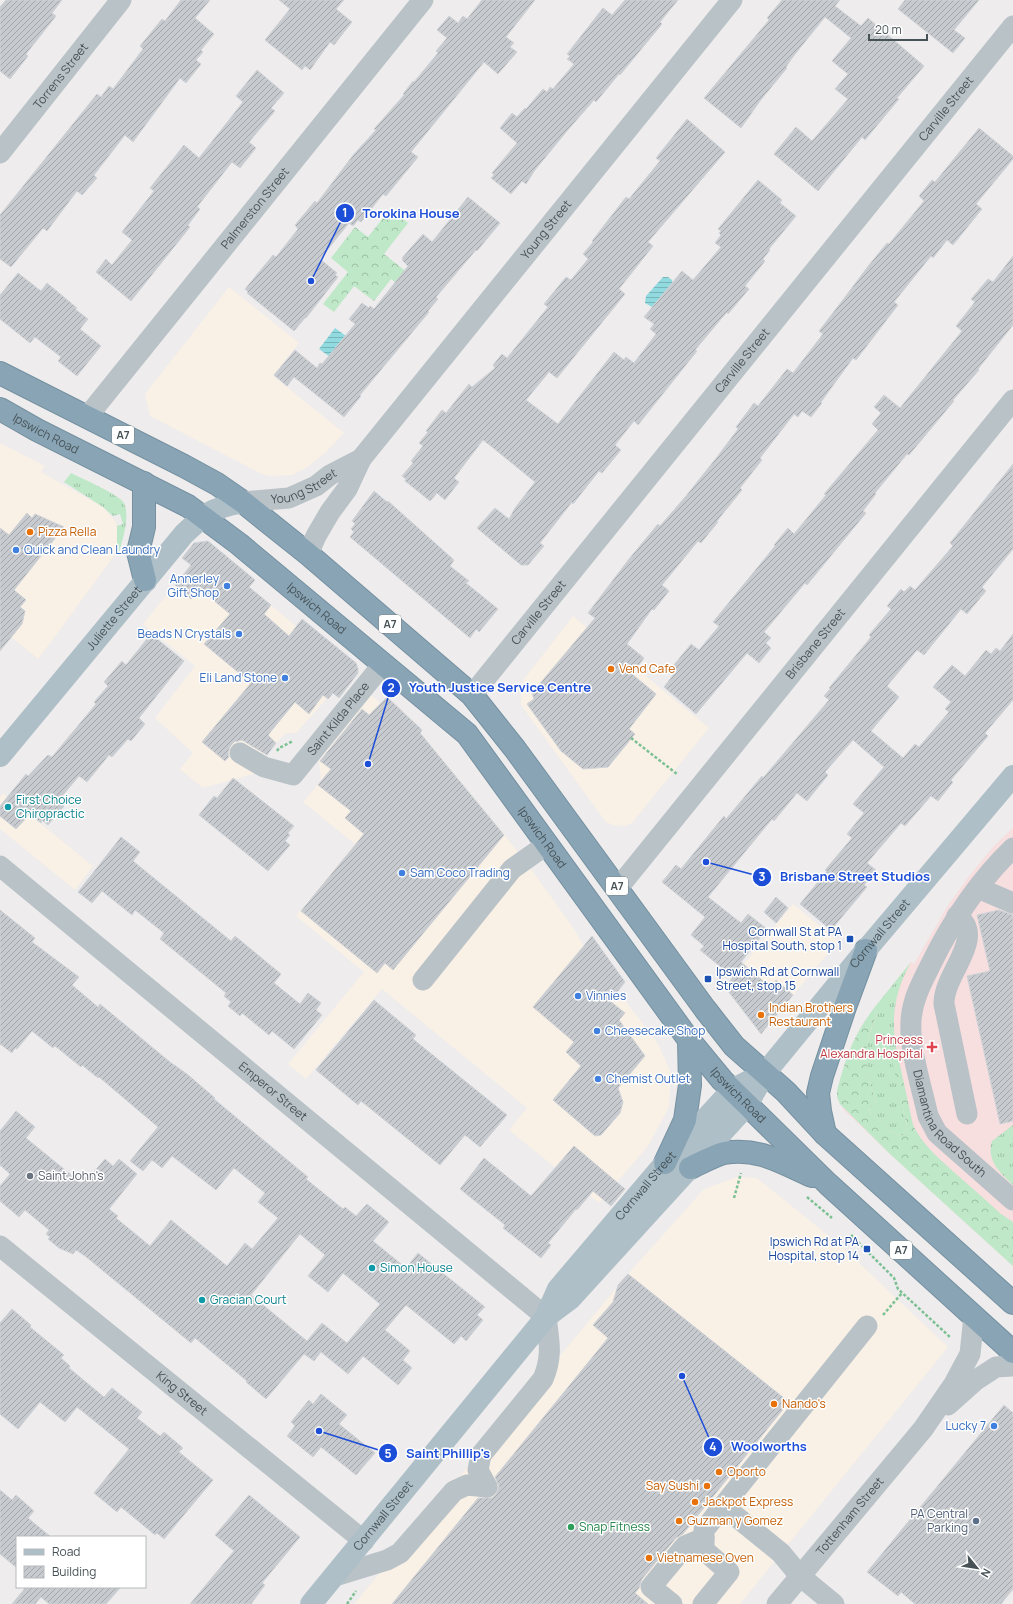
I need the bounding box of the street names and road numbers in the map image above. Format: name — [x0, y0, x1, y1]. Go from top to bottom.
street label: Torrens Street — [29, 39, 92, 112]
street label: Carville Street — [914, 72, 977, 144]
street label: Palmerston Street — [217, 163, 293, 252]
street label: Young Street — [517, 196, 575, 263]
street label: Carville Street — [711, 324, 774, 396]
street label: Ipswich Road — [10, 409, 82, 458]
road number: A7 — [112, 426, 134, 444]
street label: Young Street — [270, 464, 340, 508]
street label: Carville Street — [507, 576, 570, 648]
street label: Ipswich Road — [283, 578, 350, 638]
street label: Juliette Street — [82, 582, 146, 654]
street label: Brisbane Street — [781, 605, 849, 683]
road number: A7 — [379, 615, 401, 633]
street label: Saint Kilda Place — [303, 678, 373, 759]
street label: Ipswich Road — [514, 803, 571, 872]
road number: A7 — [606, 877, 628, 895]
street label: Cornwall Street — [845, 895, 914, 972]
street label: Emperor Street — [235, 1058, 311, 1125]
street label: Ipswich Road — [707, 1063, 770, 1127]
street label: Diamantina Road South — [909, 1068, 990, 1181]
street label: Cornwall Street — [611, 1147, 680, 1224]
road number: A7 — [890, 1241, 912, 1259]
street label: King Street — [153, 1367, 212, 1419]
street label: Tottenham Street — [812, 1473, 888, 1559]
street label: Cornwall Street — [349, 1477, 417, 1554]

